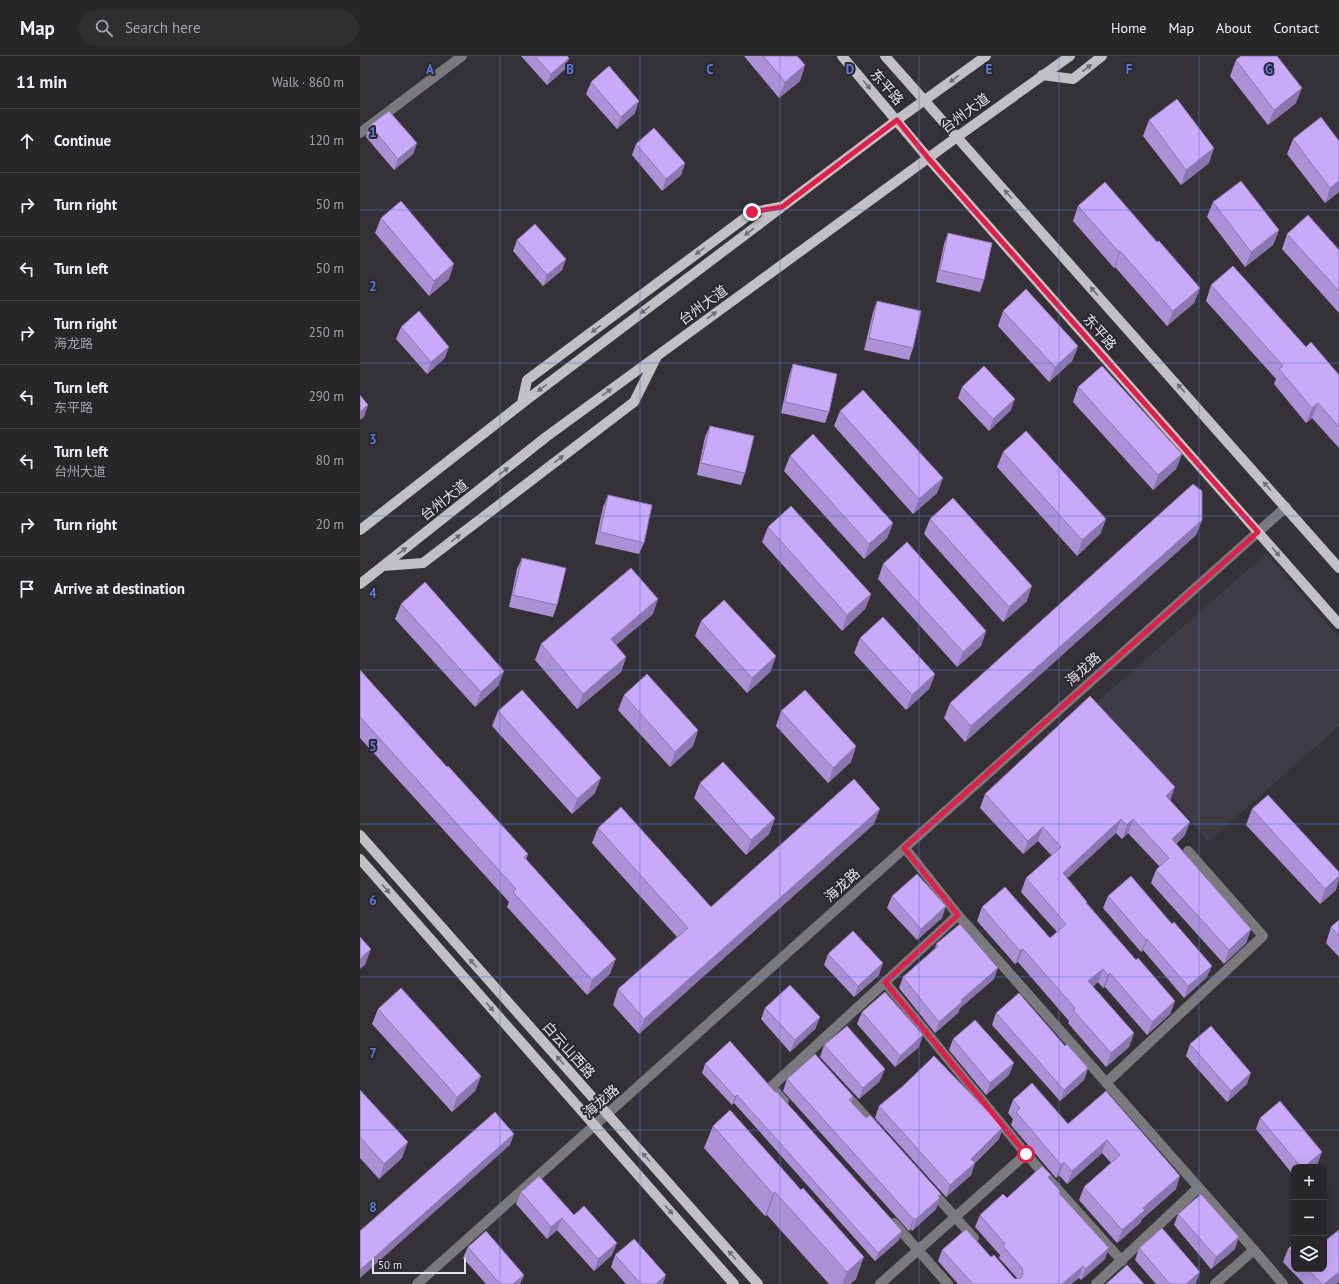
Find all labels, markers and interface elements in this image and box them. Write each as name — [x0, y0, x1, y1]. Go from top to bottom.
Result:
search box — [79, 10, 359, 46]
text: Map — [20, 16, 55, 40]
icon: search — [93, 17, 115, 39]
text: Search here — [125, 18, 201, 37]
text: Home — [1111, 19, 1146, 37]
text: Map — [1168, 19, 1194, 37]
text: About — [1216, 19, 1252, 37]
text: Contact — [1274, 19, 1319, 37]
text: A — [426, 61, 434, 78]
text: B — [566, 61, 574, 78]
text: C — [706, 61, 714, 78]
text: D — [846, 61, 854, 78]
text: E — [986, 61, 993, 78]
text: F — [1126, 61, 1133, 78]
text: G — [1265, 61, 1273, 78]
one-way arrow — [1081, 64, 1092, 73]
street label: 东平路 — [866, 65, 908, 109]
text: 11 min — [16, 71, 67, 93]
text: Walk · 860 m — [272, 74, 344, 91]
one-way arrow — [949, 75, 960, 83]
one-way arrow — [863, 80, 872, 91]
street label: 台州大道 — [937, 89, 993, 137]
text: 1 — [369, 124, 377, 141]
icon: ahead — [16, 130, 38, 152]
text: Continue — [54, 131, 111, 150]
text: 120 m — [309, 132, 344, 149]
one-way arrow — [1003, 189, 1013, 199]
icon: right — [16, 194, 38, 216]
text: Turn right — [54, 195, 117, 214]
text: 50 m — [316, 196, 344, 213]
route end — [743, 203, 761, 221]
one-way arrow — [744, 228, 754, 236]
one-way arrow — [695, 247, 706, 255]
icon: left — [16, 258, 38, 280]
text: Turn left — [54, 259, 108, 278]
text: 50 m — [316, 260, 344, 277]
text: 2 — [369, 278, 377, 295]
street label: 台州大道 — [675, 281, 731, 329]
one-way arrow — [1090, 286, 1099, 296]
one-way arrow — [640, 306, 651, 314]
street label: 东平路 — [1079, 310, 1121, 354]
one-way arrow — [707, 311, 718, 320]
text: Turn right — [54, 314, 117, 333]
icon: right — [16, 322, 38, 344]
text: 250 m — [309, 324, 344, 341]
one-way arrow — [591, 324, 602, 333]
text: 海龙路 — [54, 335, 93, 352]
text: Turn left — [54, 378, 108, 397]
one-way arrow — [1176, 383, 1185, 394]
one-way arrow — [536, 384, 547, 393]
icon: left — [16, 386, 38, 408]
text: 290 m — [309, 388, 344, 405]
one-way arrow — [602, 388, 613, 396]
text: 东平路 — [54, 399, 93, 416]
text: 3 — [369, 431, 377, 448]
text: Turn left — [54, 442, 108, 461]
icon: left — [16, 450, 38, 472]
text: 80 m — [316, 452, 344, 469]
one-way arrow — [553, 455, 564, 464]
text: 台州大道 — [54, 463, 106, 480]
one-way arrow — [498, 466, 509, 475]
street label: 台州大道 — [416, 476, 472, 524]
one-way arrow — [1263, 480, 1272, 491]
icon: right — [16, 514, 38, 536]
text: Turn right — [54, 515, 117, 534]
text: 20 m — [316, 516, 344, 533]
one-way arrow — [450, 534, 461, 542]
one-way arrow — [396, 547, 407, 556]
one-way arrow — [1271, 547, 1280, 557]
icon: arrive — [16, 578, 38, 600]
text: Arrive at destination — [54, 579, 185, 598]
text: 4 — [369, 585, 377, 602]
street label: 海龙路 — [1061, 648, 1105, 690]
text: 5 — [369, 738, 377, 755]
street label: 海龙路 — [820, 864, 864, 906]
one-way arrow — [381, 883, 390, 894]
text: 6 — [369, 892, 377, 909]
one-way arrow — [469, 958, 478, 968]
one-way arrow — [486, 1002, 495, 1012]
street label: 白云山西路 — [539, 1018, 599, 1082]
text: 7 — [369, 1045, 377, 1062]
one-way arrow — [555, 1055, 564, 1065]
street label: 海龙路 — [579, 1080, 623, 1122]
route start — [1017, 1145, 1035, 1163]
one-way arrow — [642, 1153, 651, 1162]
map controls — [1291, 1164, 1327, 1272]
button: + — [1291, 1164, 1327, 1200]
text: 8 — [369, 1199, 377, 1216]
button: − — [1291, 1200, 1327, 1236]
one-way arrow — [664, 1204, 673, 1215]
button: layers — [1291, 1236, 1327, 1272]
one-way arrow — [727, 1250, 737, 1260]
scale bar — [372, 1256, 466, 1275]
text: 50 m — [378, 1258, 402, 1272]

